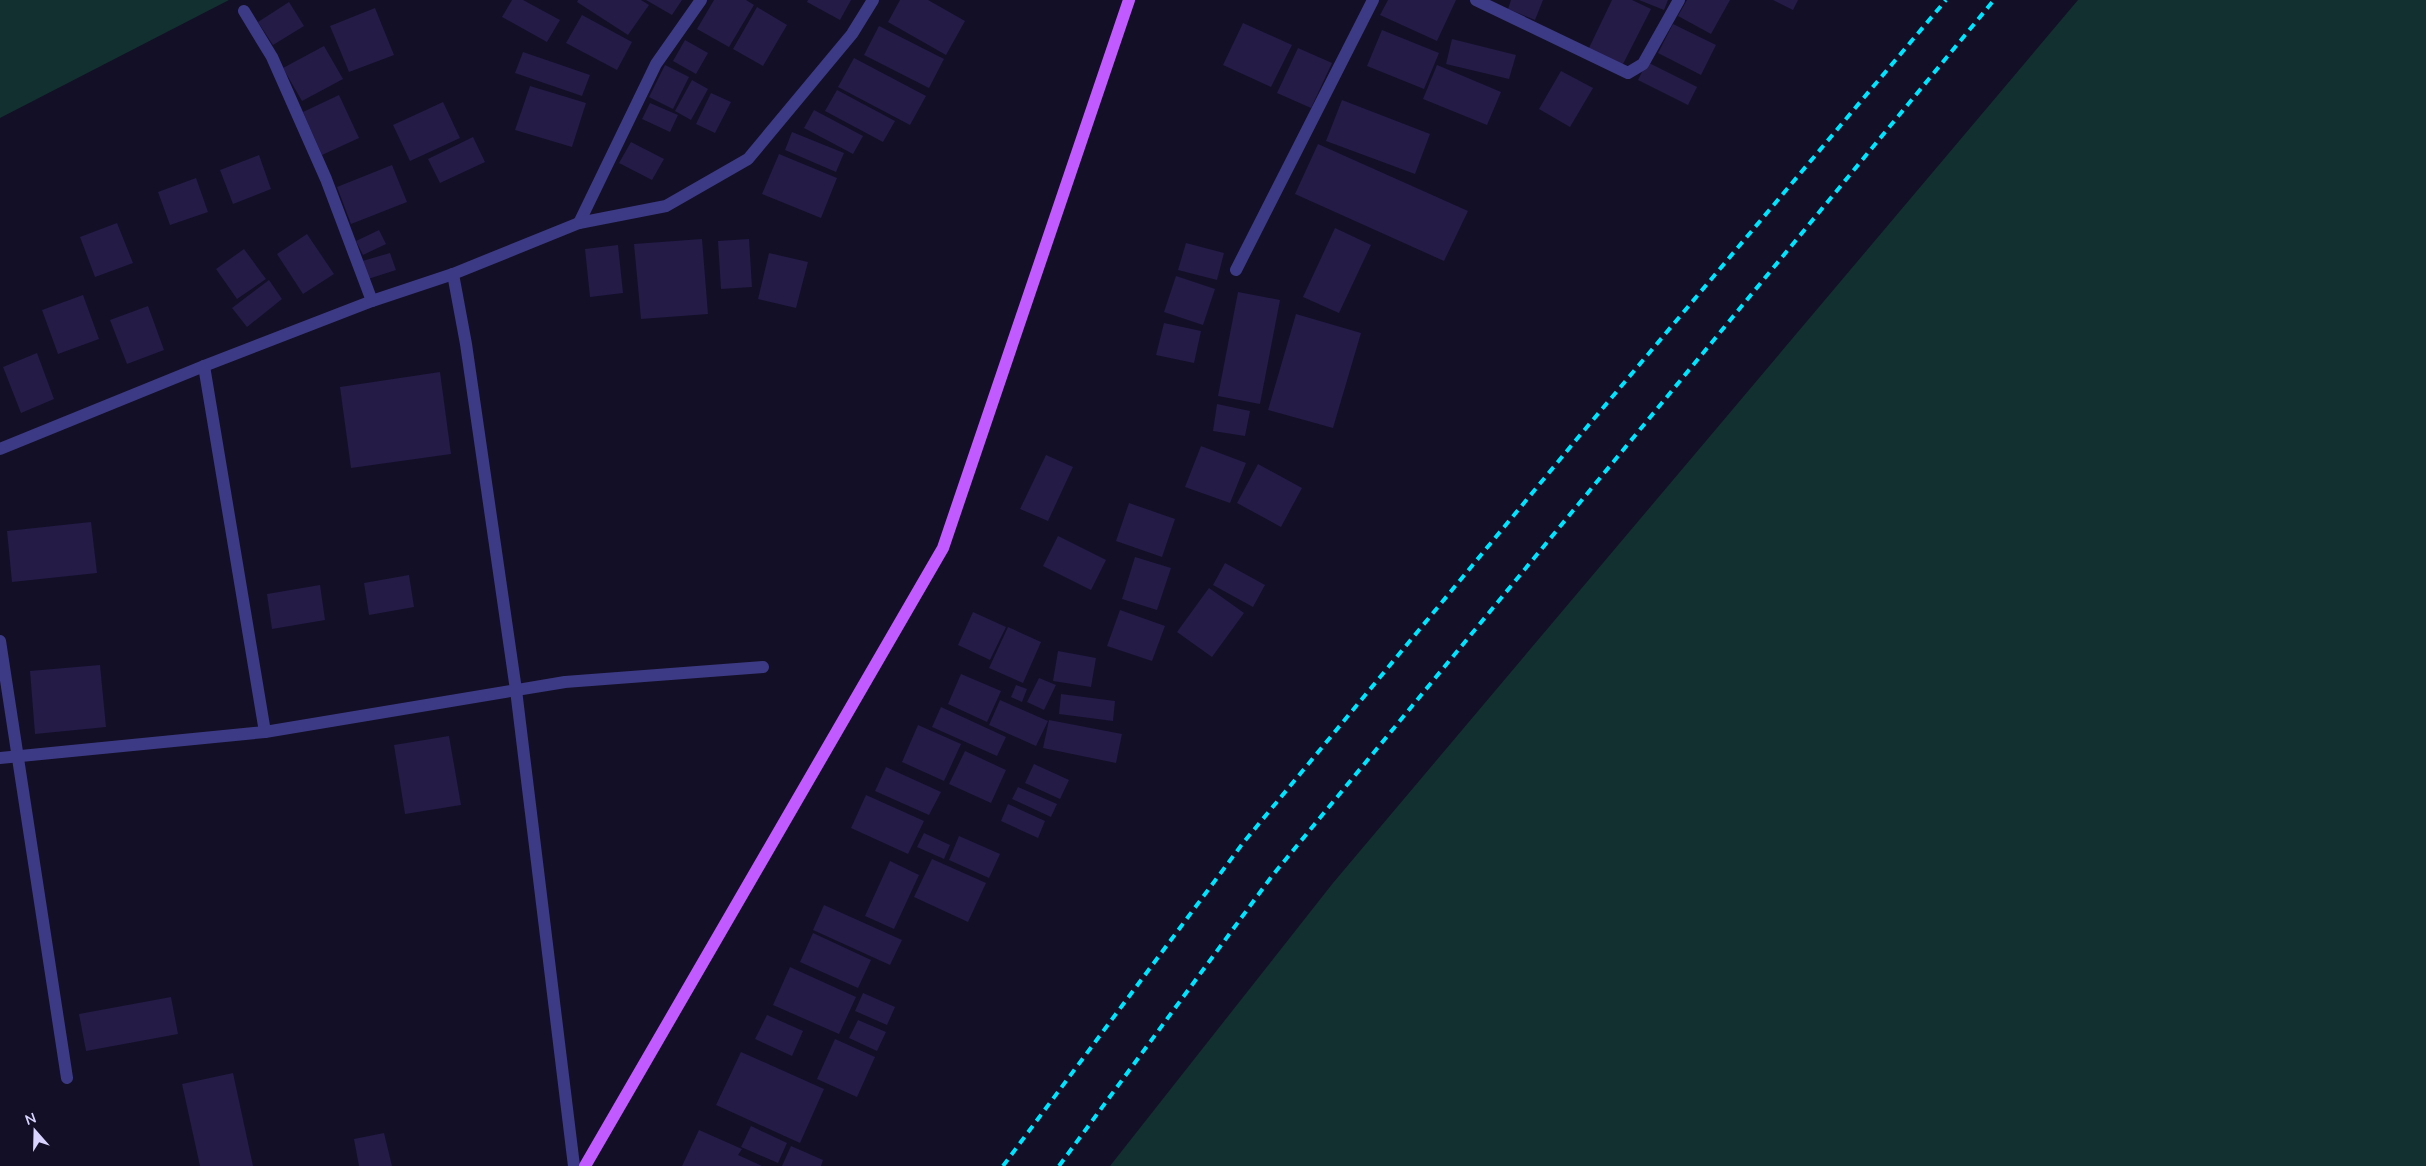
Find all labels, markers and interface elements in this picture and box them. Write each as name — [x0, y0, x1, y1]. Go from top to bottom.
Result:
north arrow — [10, 1106, 60, 1156]
text: N — [23, 1109, 39, 1129]

